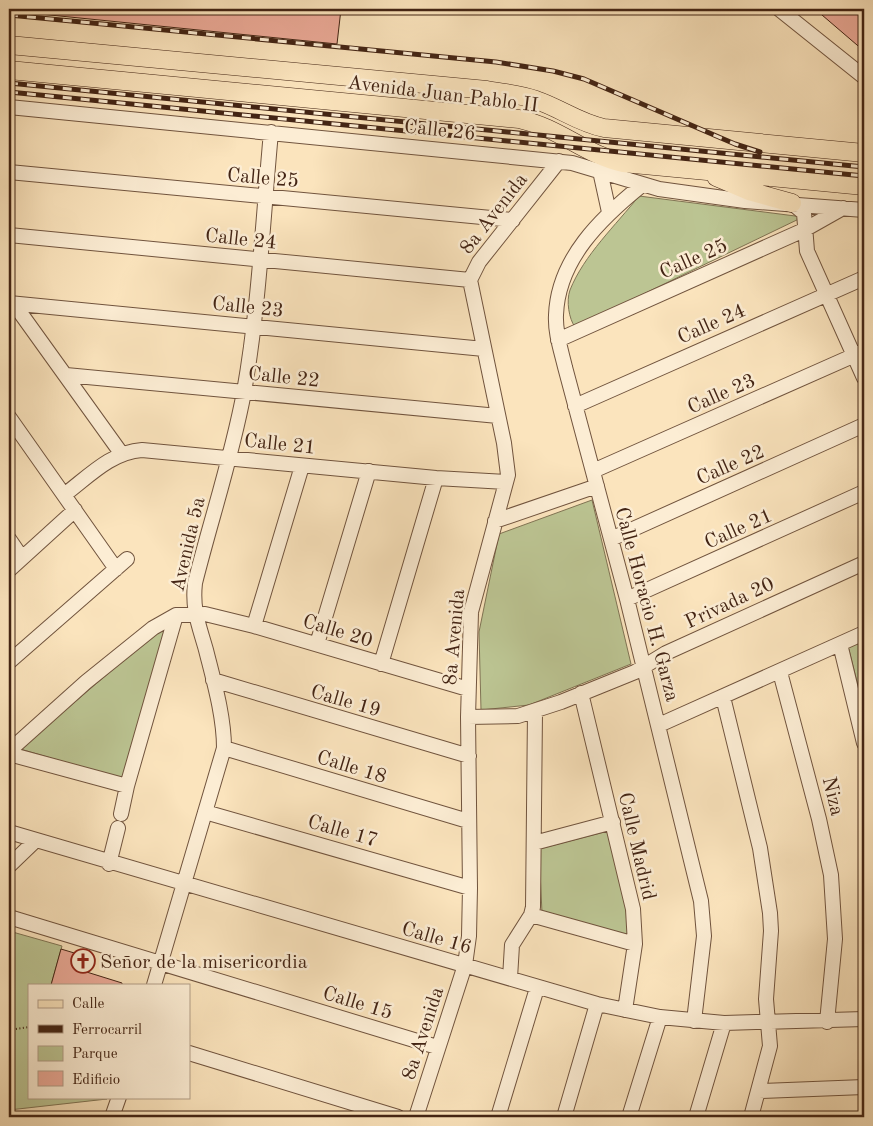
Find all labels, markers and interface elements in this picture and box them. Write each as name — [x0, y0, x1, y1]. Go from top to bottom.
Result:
street label: Avenida Juan Pablo II — [346, 73, 539, 117]
street label: Calle 26 — [403, 117, 477, 145]
street label: Calle 25 — [226, 166, 300, 192]
street label: 8a Avenida — [457, 170, 532, 258]
street label: Calle 24 — [204, 226, 278, 254]
street label: Calle 25 — [657, 236, 731, 284]
street label: Calle 23 — [211, 294, 285, 322]
street label: Calle 24 — [675, 301, 749, 349]
street label: Calle 22 — [247, 364, 321, 392]
street label: Calle 23 — [685, 371, 759, 419]
street label: Calle 21 — [243, 431, 317, 459]
street label: Calle 22 — [694, 442, 768, 490]
street label: Avenida 5a — [168, 495, 210, 594]
street label: Calle Horacio H. Garza — [610, 505, 682, 704]
street label: Calle 21 — [702, 506, 776, 554]
street label: Privada 20 — [682, 574, 778, 633]
street label: 8a Avenida — [441, 588, 469, 686]
street label: Calle 20 — [300, 612, 375, 652]
street label: Calle 19 — [308, 682, 383, 721]
street label: Calle 18 — [314, 748, 389, 788]
street label: Niza — [818, 775, 847, 818]
street label: Calle Madrid — [614, 791, 658, 902]
street label: Calle 17 — [305, 812, 380, 851]
street label: Calle 16 — [399, 919, 474, 958]
church icon: Señor de la misericordia — [70, 948, 96, 974]
place label: Señor de la misericordia — [100, 953, 308, 973]
legend — [28, 984, 190, 1098]
street label: Calle 15 — [320, 984, 395, 1024]
street label: 8a Avenida — [399, 985, 448, 1083]
text: Calle — [72, 997, 105, 1012]
text: Ferrocarril — [72, 1023, 142, 1038]
text: Parque — [72, 1047, 118, 1062]
text: Edificio — [72, 1073, 120, 1088]

